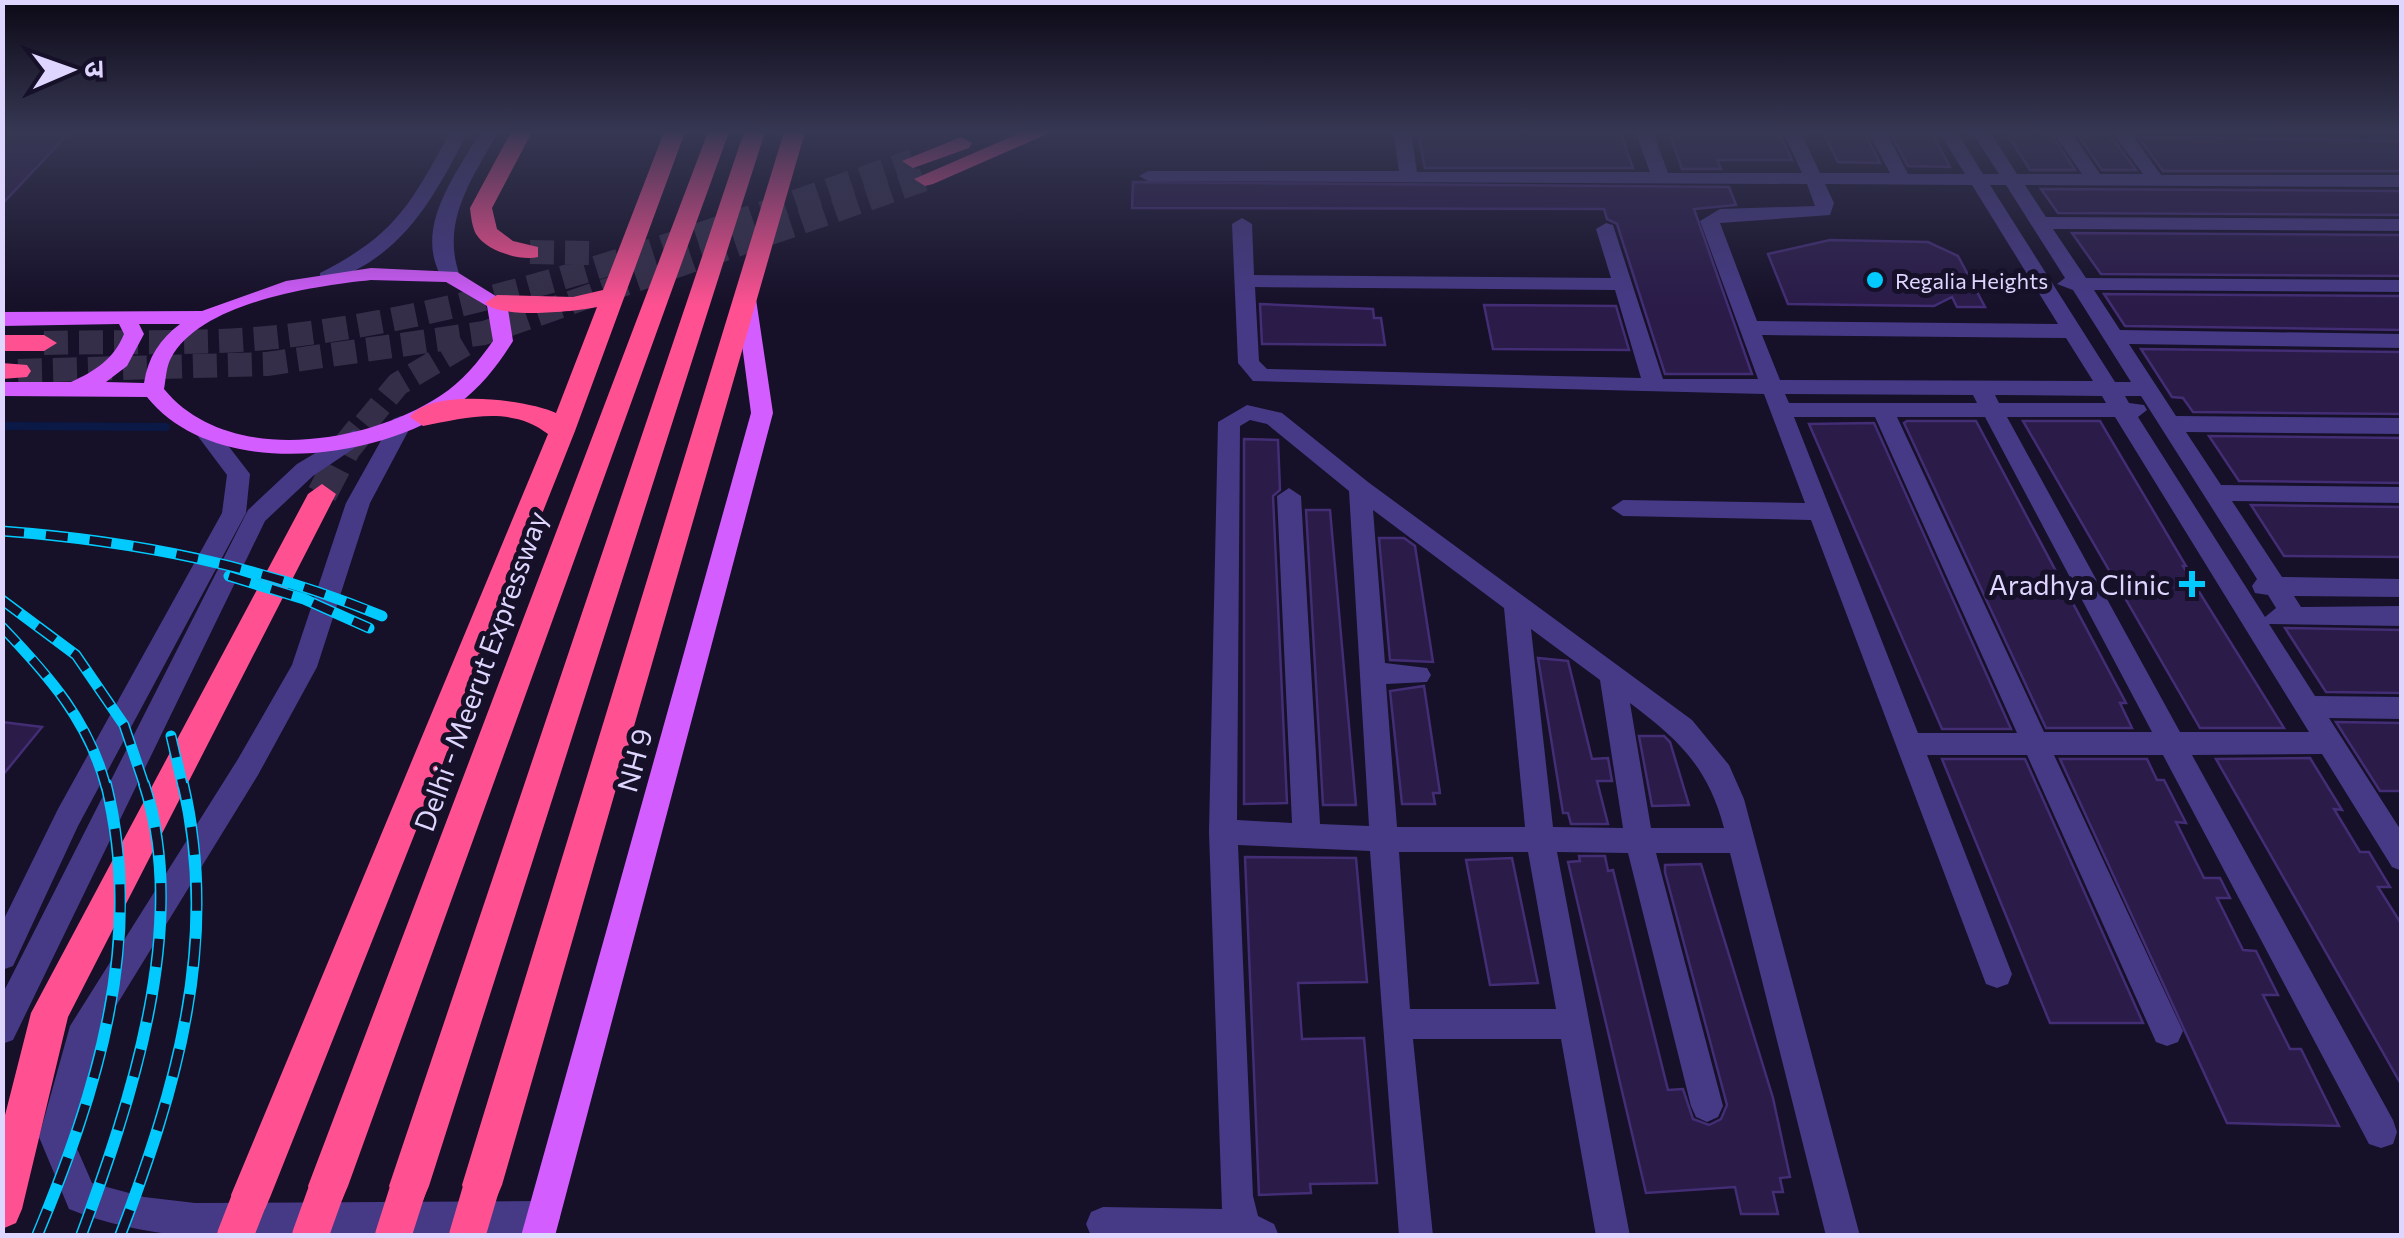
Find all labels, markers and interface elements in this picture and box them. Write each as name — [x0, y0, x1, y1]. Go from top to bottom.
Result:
north arrow — [20, 20, 120, 120]
text: उ — [79, 60, 113, 78]
place label: Regalia Heights — [1895, 267, 2048, 294]
marker: Regalia Heights — [1864, 269, 1886, 291]
street label: Delhi - Meerut Expressway — [406, 506, 554, 836]
place label: Aradhya Clinic — [1988, 567, 2170, 601]
marker: Aradhya Clinic — [2179, 571, 2205, 597]
street label: NH 9 — [609, 724, 659, 796]

